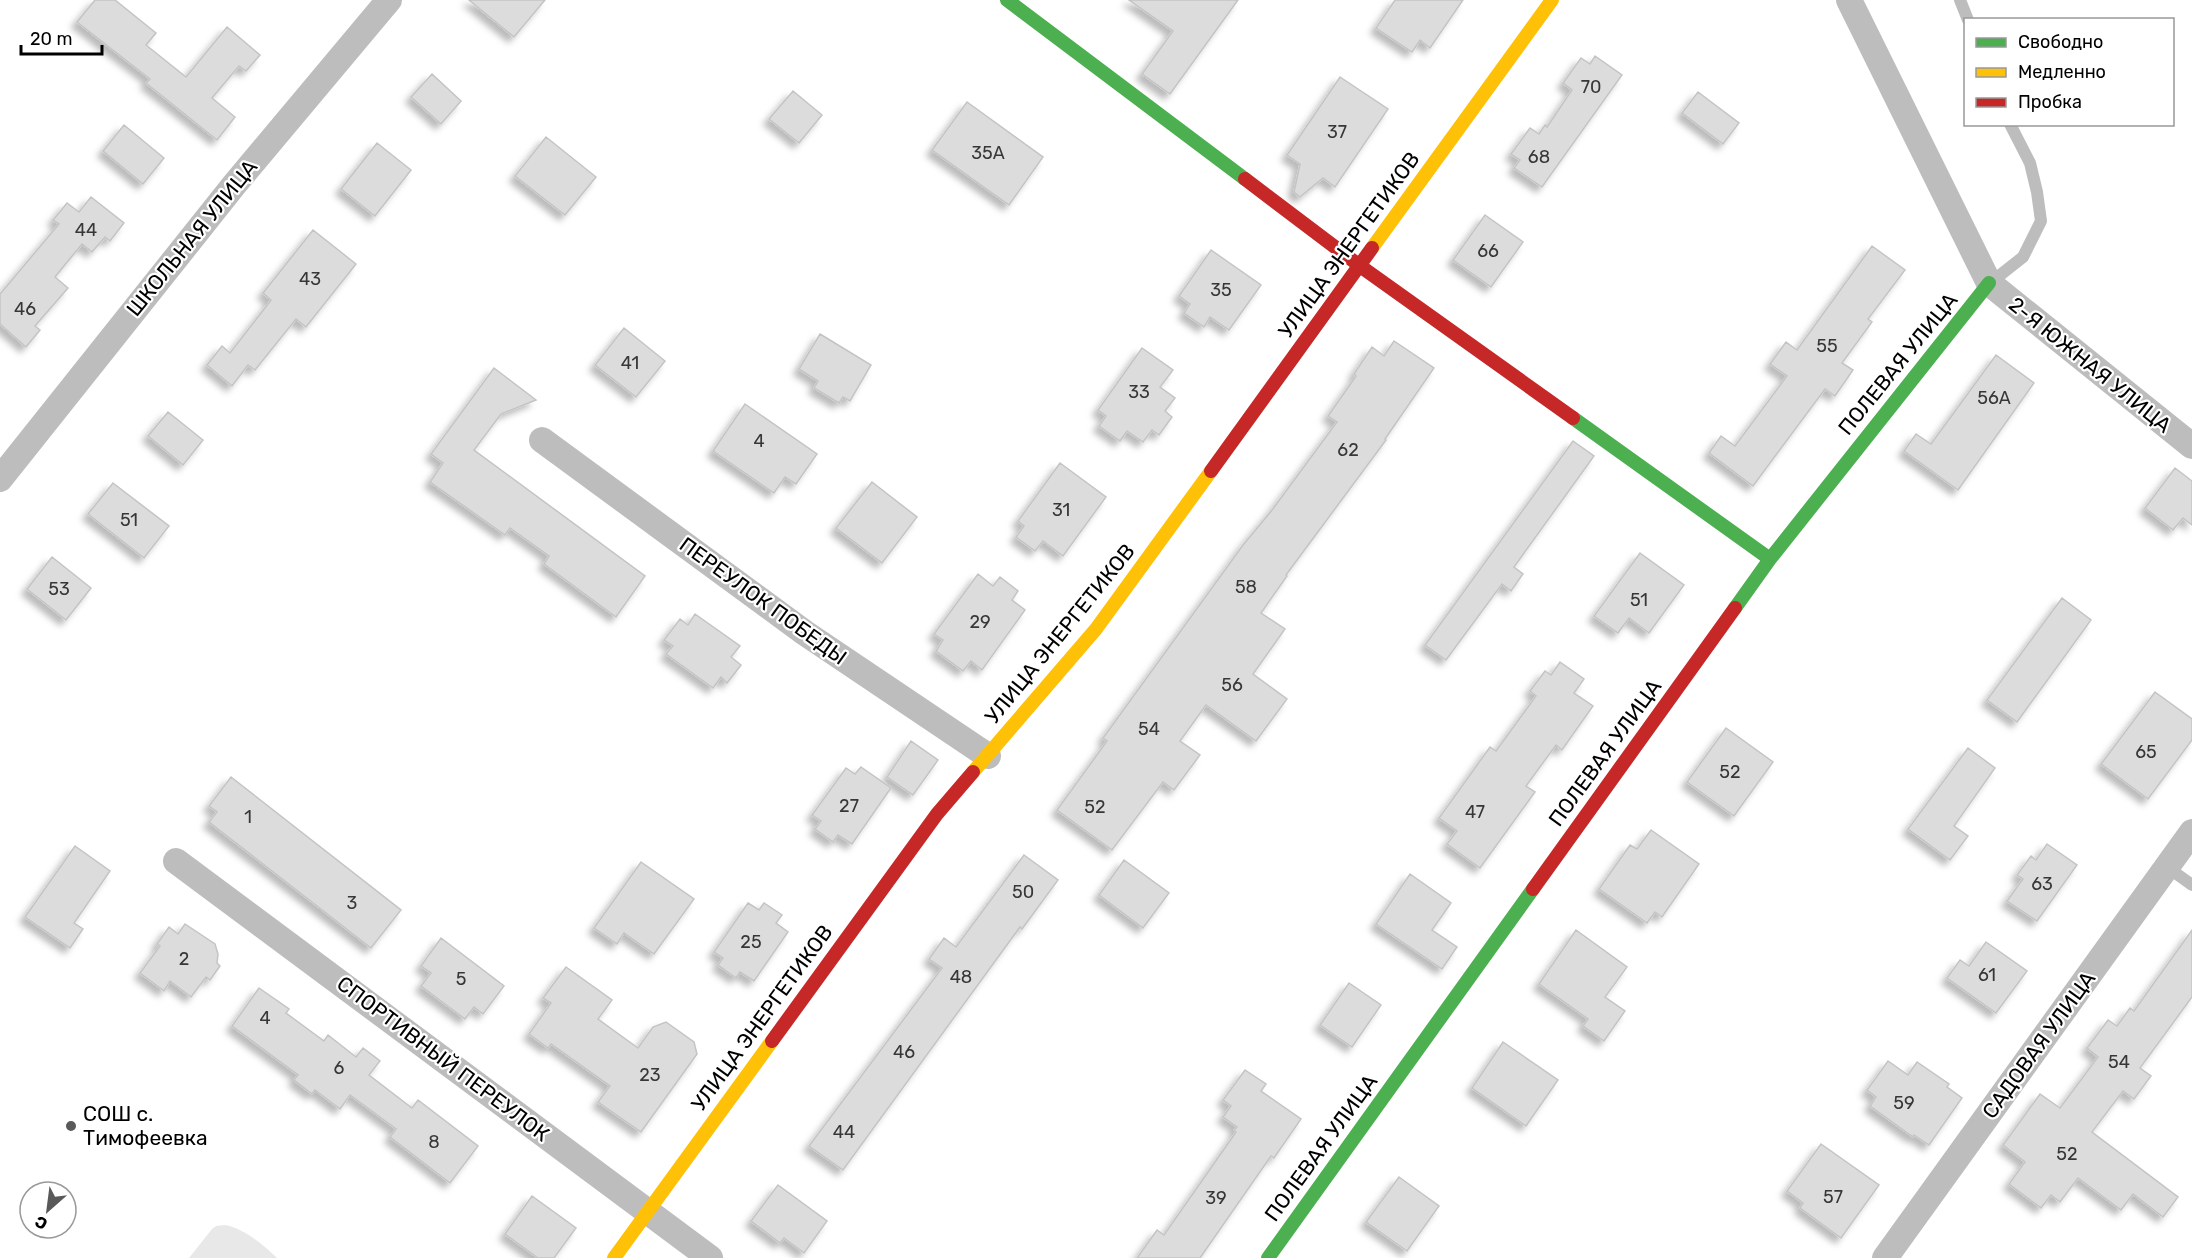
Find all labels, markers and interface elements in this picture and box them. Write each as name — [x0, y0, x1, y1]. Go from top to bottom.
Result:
scale bar — [21, 18, 102, 56]
legend — [1964, 18, 2174, 126]
text: 20 m — [30, 28, 72, 50]
text: Свободно — [2018, 31, 2103, 53]
text: Медленно — [2018, 61, 2106, 83]
house number: 70 — [1581, 76, 1601, 98]
text: Пробка — [2018, 91, 2082, 113]
house number: 37 — [1327, 121, 1347, 143]
house number: 35А — [971, 142, 1005, 164]
house number: 68 — [1528, 146, 1550, 168]
street label: УЛИЦА ЭНЕРГЕТИКОВ — [1273, 147, 1424, 343]
street label: ШКОЛЬНАЯ УЛИЦА — [121, 154, 262, 321]
house number: 44 — [75, 219, 97, 241]
house number: 66 — [1477, 240, 1499, 262]
house number: 43 — [299, 268, 321, 290]
house number: 35 — [1210, 279, 1232, 301]
street label: ПОЛЕВАЯ УЛИЦА — [1833, 288, 1962, 440]
street label: 2-Я ЮЖНАЯ УЛИЦА — [2004, 292, 2176, 438]
house number: 46 — [14, 298, 36, 320]
house number: 55 — [1816, 335, 1838, 357]
house number: 41 — [621, 352, 639, 374]
house number: 33 — [1128, 381, 1150, 403]
house number: 56А — [1977, 387, 2011, 409]
house number: 4 — [753, 430, 765, 452]
house number: 62 — [1337, 439, 1359, 461]
house number: 31 — [1052, 499, 1070, 521]
house number: 51 — [120, 509, 138, 531]
street label: ПЕРЕУЛОК ПОБЕДЫ — [675, 531, 852, 670]
street label: УЛИЦА ЭНЕРГЕТИКОВ — [979, 539, 1140, 729]
house number: 58 — [1235, 576, 1257, 598]
house number: 53 — [48, 578, 70, 600]
house number: 51 — [1630, 589, 1648, 611]
house number: 29 — [969, 611, 991, 633]
house number: 56 — [1221, 674, 1243, 696]
street label: ПОЛЕВАЯ УЛИЦА — [1543, 674, 1666, 831]
house number: 54 — [1138, 718, 1160, 740]
house number: 65 — [2135, 741, 2157, 763]
house number: 52 — [1719, 761, 1741, 783]
house number: 27 — [839, 795, 859, 817]
house number: 52 — [1084, 796, 1106, 818]
house number: 47 — [1465, 801, 1485, 823]
house number: 1 — [244, 806, 252, 828]
house number: 63 — [2031, 873, 2053, 895]
house number: 50 — [1012, 881, 1034, 903]
house number: 3 — [347, 892, 357, 914]
street label: УЛИЦА ЭНЕРГЕТИКОВ — [686, 920, 837, 1116]
house number: 25 — [740, 931, 762, 953]
house number: 2 — [179, 948, 189, 970]
house number: 61 — [1978, 964, 1996, 986]
house number: 48 — [950, 966, 972, 988]
street label: САДОВАЯ УЛИЦА — [1977, 966, 2100, 1123]
house number: 5 — [456, 968, 466, 990]
street label: СПОРТИВНЫЙ ПЕРЕУЛОК — [332, 971, 554, 1147]
house number: 4 — [259, 1007, 271, 1029]
house number: 46 — [893, 1041, 915, 1063]
house number: 54 — [2108, 1051, 2130, 1073]
house number: 6 — [334, 1057, 345, 1079]
house number: 23 — [639, 1064, 661, 1086]
street label: ПОЛЕВАЯ УЛИЦА — [1259, 1069, 1382, 1226]
house number: 59 — [1893, 1092, 1915, 1114]
place label: СОШ с. Тимофеевка — [83, 1101, 208, 1150]
marker: СОШ с. Тимофеевка — [64, 1119, 78, 1133]
house number: 44 — [833, 1121, 855, 1143]
house number: 8 — [428, 1131, 440, 1153]
house number: 52 — [2056, 1143, 2078, 1165]
north arrow — [18, 1180, 78, 1240]
house number: 57 — [1823, 1186, 1843, 1208]
house number: 39 — [1205, 1187, 1227, 1209]
text: С — [32, 1212, 51, 1234]

